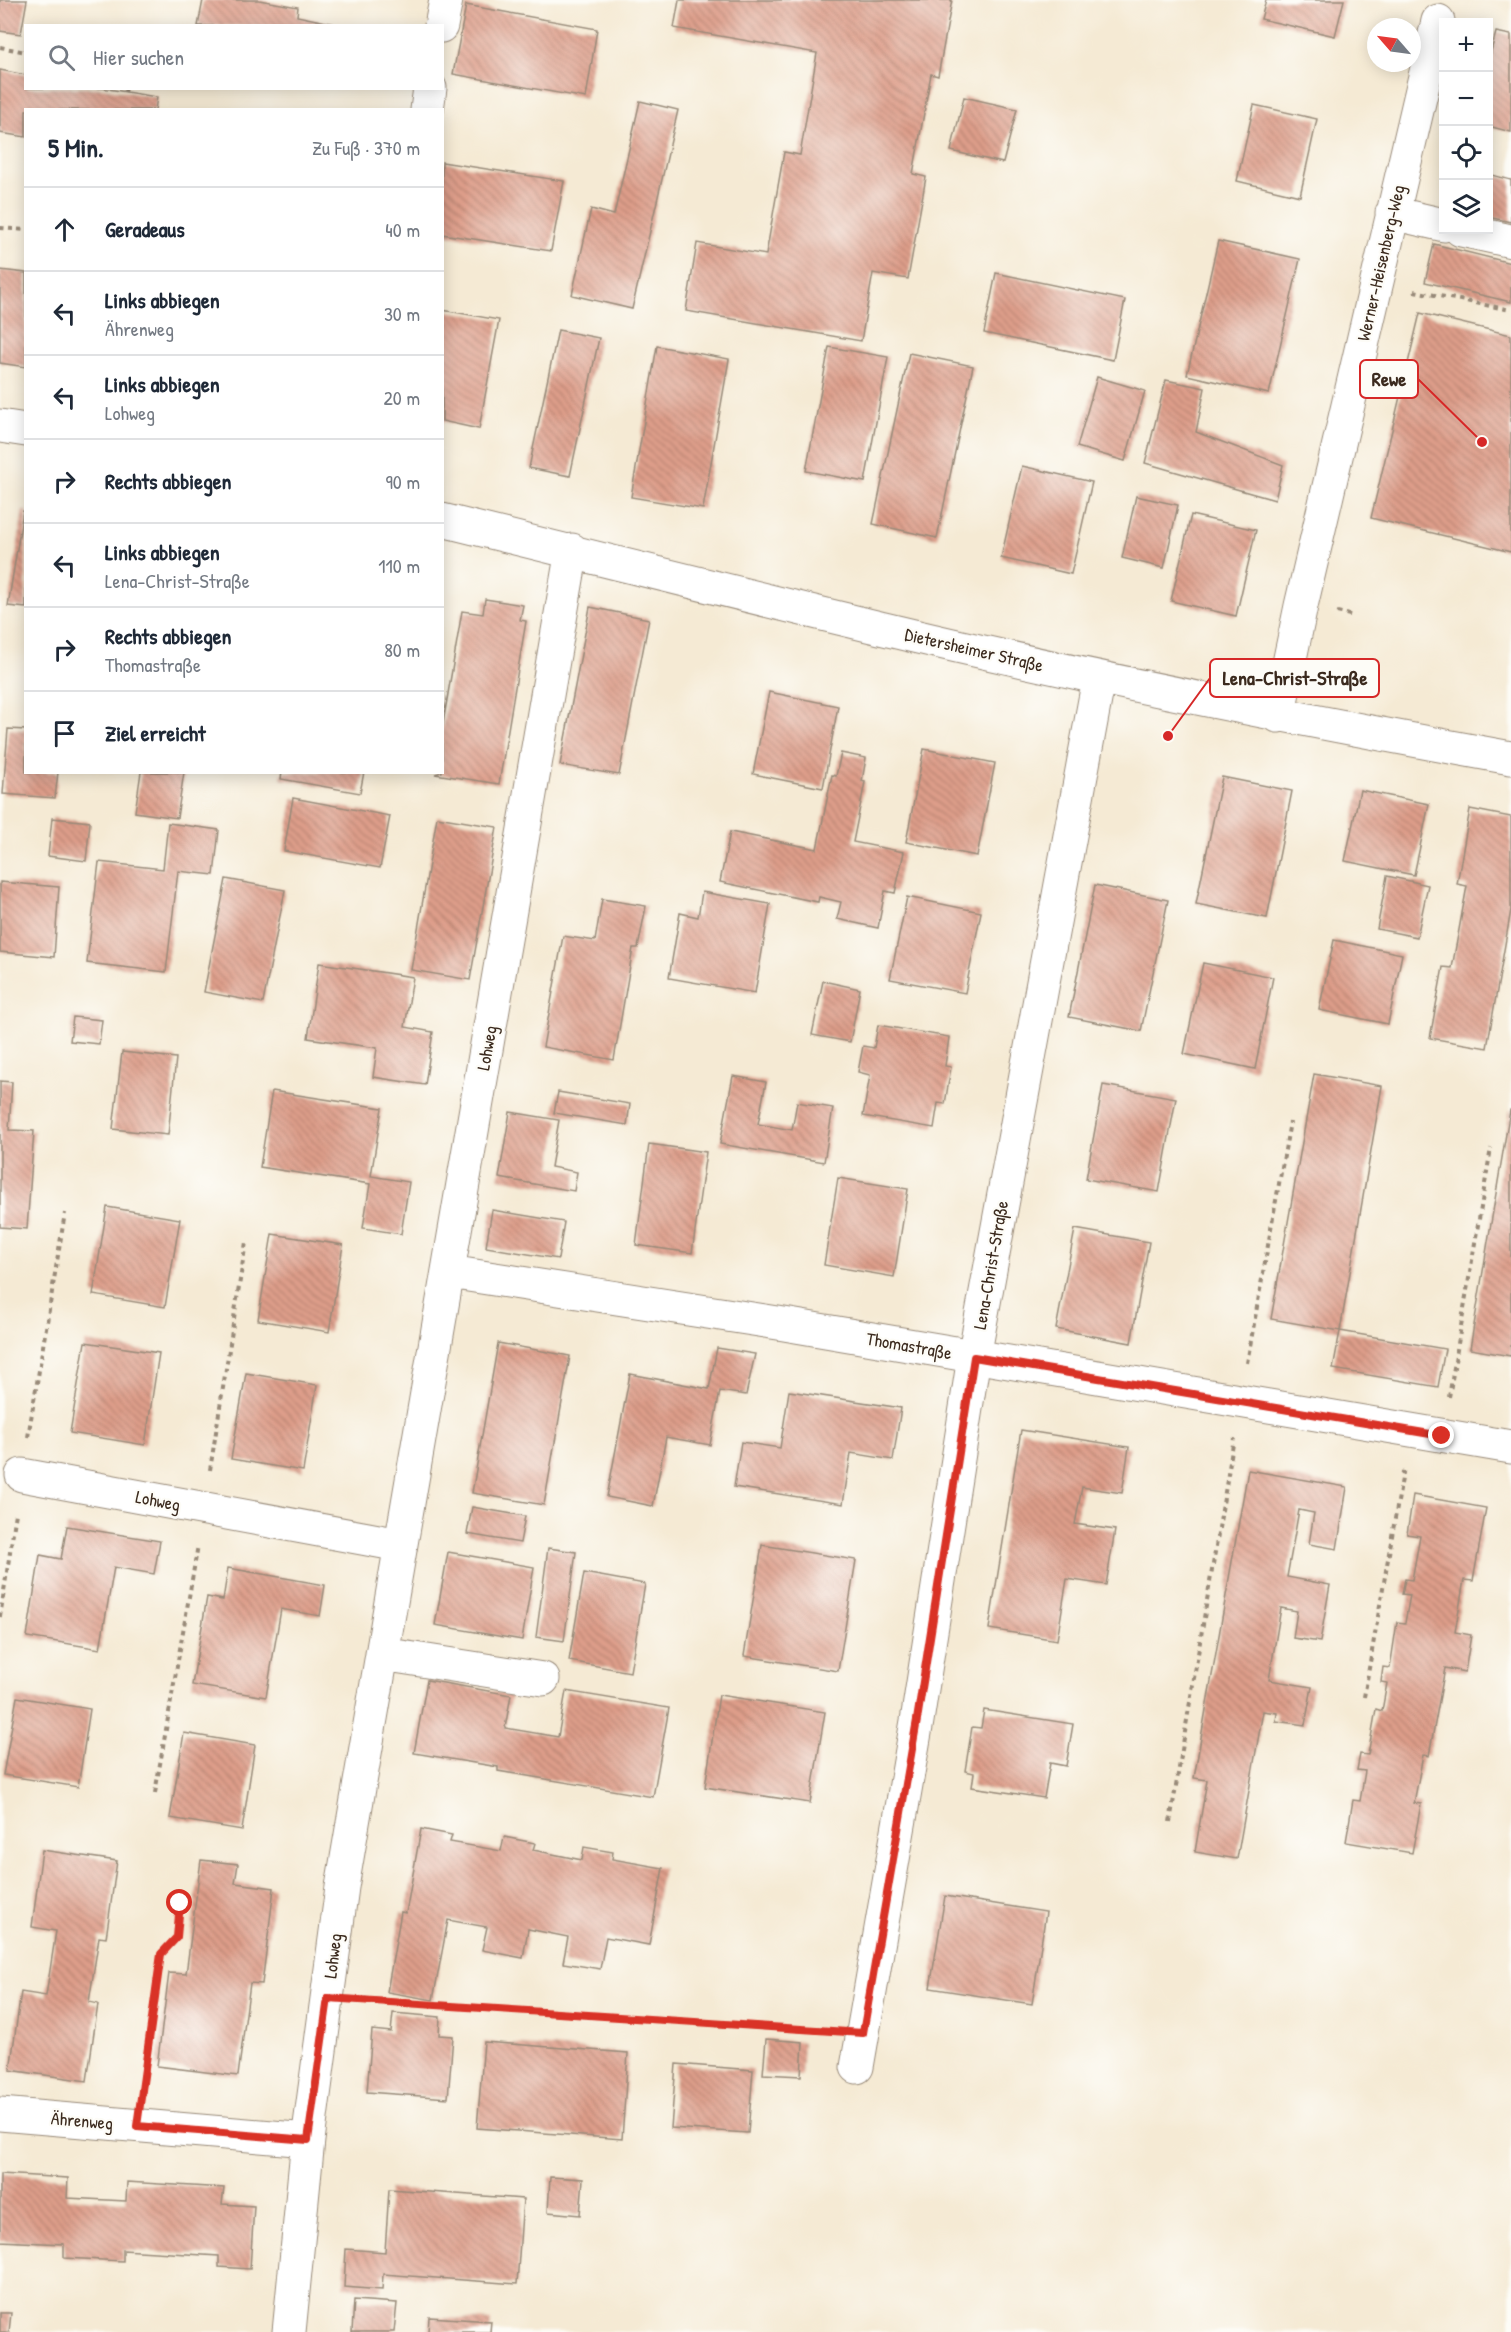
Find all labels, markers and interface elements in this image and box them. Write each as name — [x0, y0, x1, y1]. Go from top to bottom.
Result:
north arrow — [1367, 18, 1421, 72]
map controls — [1439, 18, 1493, 234]
button: + — [1439, 18, 1493, 72]
search box — [24, 24, 444, 90]
icon: search — [45, 41, 78, 74]
text: Hier suchen — [93, 42, 184, 72]
button: − — [1439, 72, 1493, 126]
button: locate — [1439, 126, 1493, 180]
text: 5 Min. — [48, 130, 104, 165]
text: Zu Fuß · 370 m — [312, 134, 420, 161]
button: layers — [1439, 180, 1493, 234]
street label: Werner-Heisenberg-Weg — [1350, 182, 1411, 343]
icon: ahead — [48, 213, 81, 246]
text: Geradeaus — [105, 214, 185, 244]
text: 40 m — [385, 216, 420, 243]
text: Links abbiegen — [105, 285, 220, 315]
icon: left — [48, 297, 81, 330]
text: 30 m — [384, 300, 420, 327]
text: Ährenweg — [105, 315, 174, 342]
callout: Rewe — [1360, 360, 1418, 398]
text: Rewe — [1372, 365, 1406, 392]
text: Links abbiegen — [105, 369, 220, 399]
icon: left — [48, 381, 81, 414]
text: 20 m — [383, 384, 420, 411]
text: Lohweg — [105, 399, 155, 426]
icon: right — [48, 465, 81, 498]
text: Rechts abbiegen — [105, 466, 232, 496]
text: 90 m — [386, 468, 420, 495]
text: Links abbiegen — [105, 537, 220, 567]
icon: left — [48, 549, 81, 582]
text: 110 m — [378, 552, 420, 579]
text: Lena-Christ-Straße — [105, 567, 250, 594]
text: Rechts abbiegen — [105, 621, 232, 651]
street label: Dietersheimer Straße — [902, 621, 1046, 678]
icon: right — [48, 633, 81, 666]
text: 80 m — [384, 636, 420, 663]
text: Thomastraße — [105, 651, 201, 678]
callout: Lena-Christ-Straße — [1210, 659, 1379, 697]
text: Lena-Christ-Straße — [1223, 664, 1367, 692]
icon: arrive — [48, 717, 81, 750]
text: Ziel erreicht — [105, 718, 205, 748]
street label: Lohweg — [470, 1024, 503, 1072]
street label: Lena-Christ-Straße — [967, 1199, 1014, 1331]
street label: Thomastraße — [864, 1326, 954, 1365]
route end — [1428, 1422, 1454, 1448]
street label: Lohweg — [134, 1484, 183, 1517]
route start — [166, 1889, 192, 1915]
street label: Lohweg — [317, 1932, 348, 1980]
street label: Ährenweg — [50, 2105, 114, 2136]

